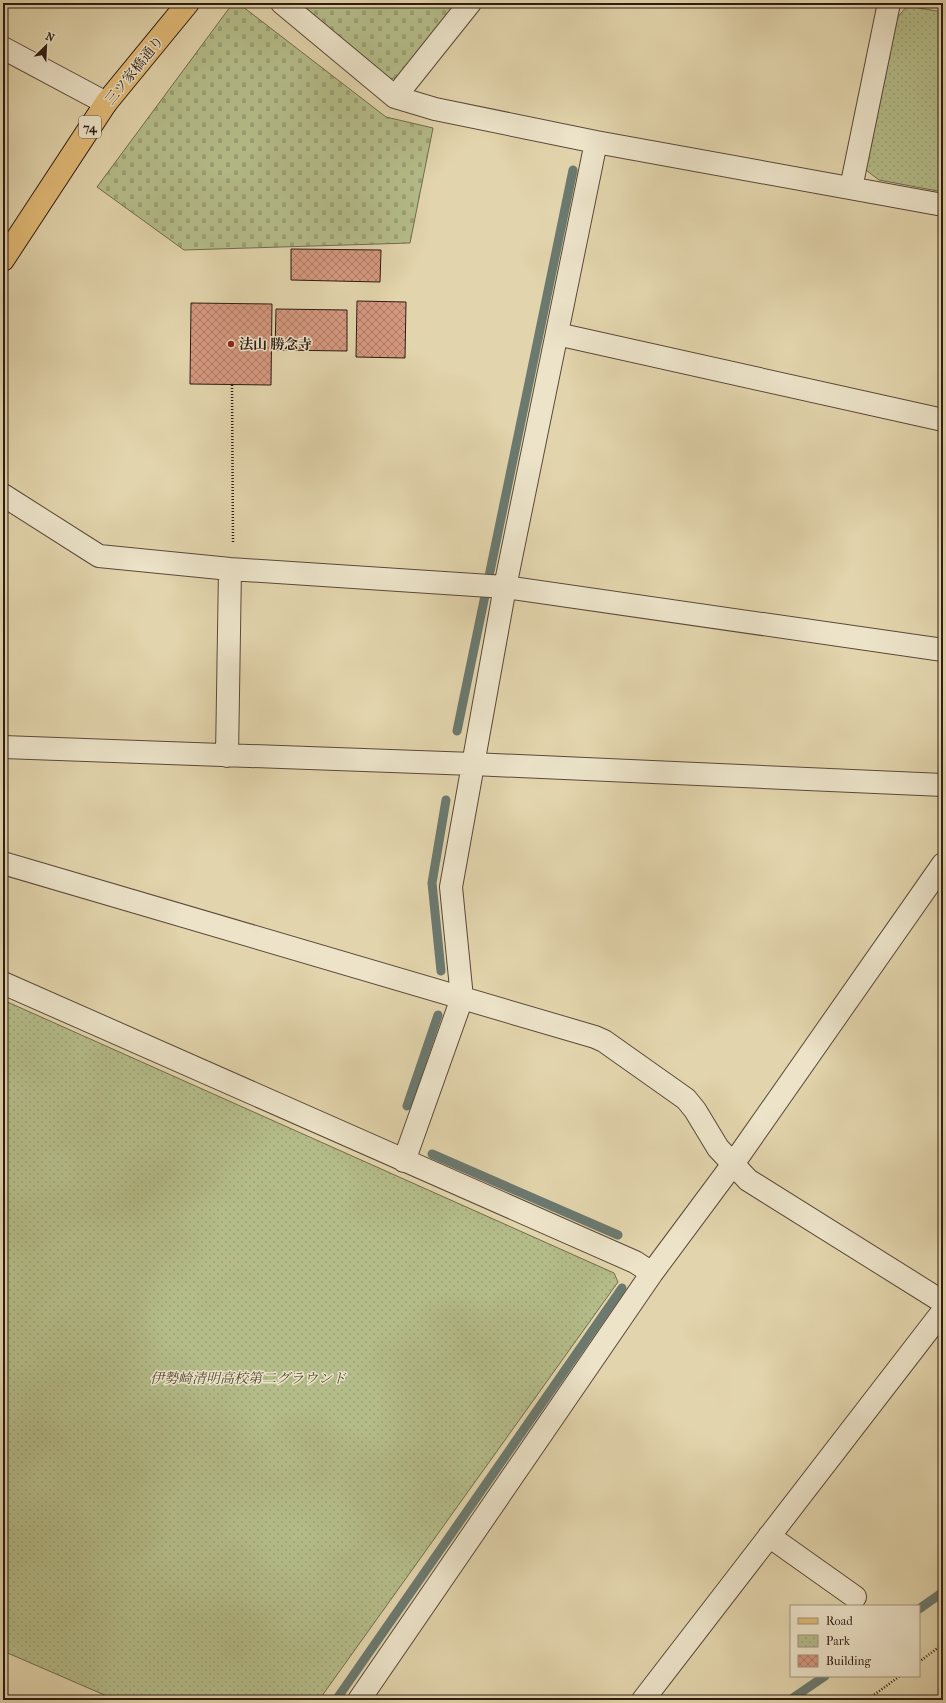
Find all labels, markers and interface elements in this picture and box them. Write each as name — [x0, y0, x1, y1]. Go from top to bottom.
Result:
north arrow — [26, 26, 66, 66]
text: N — [43, 30, 57, 45]
street label: 三ツ家橋通り — [101, 32, 167, 108]
road number: 74 — [79, 116, 101, 138]
place label: 法山 勝念寺 — [239, 336, 312, 353]
marker: 法山 勝念寺 — [226, 339, 236, 349]
park label: 伊勢崎清明高校第二グラウンド — [150, 1370, 347, 1387]
legend — [790, 1605, 920, 1677]
text: Road — [826, 1614, 853, 1628]
text: Park — [826, 1634, 851, 1648]
text: Building — [826, 1654, 871, 1668]

